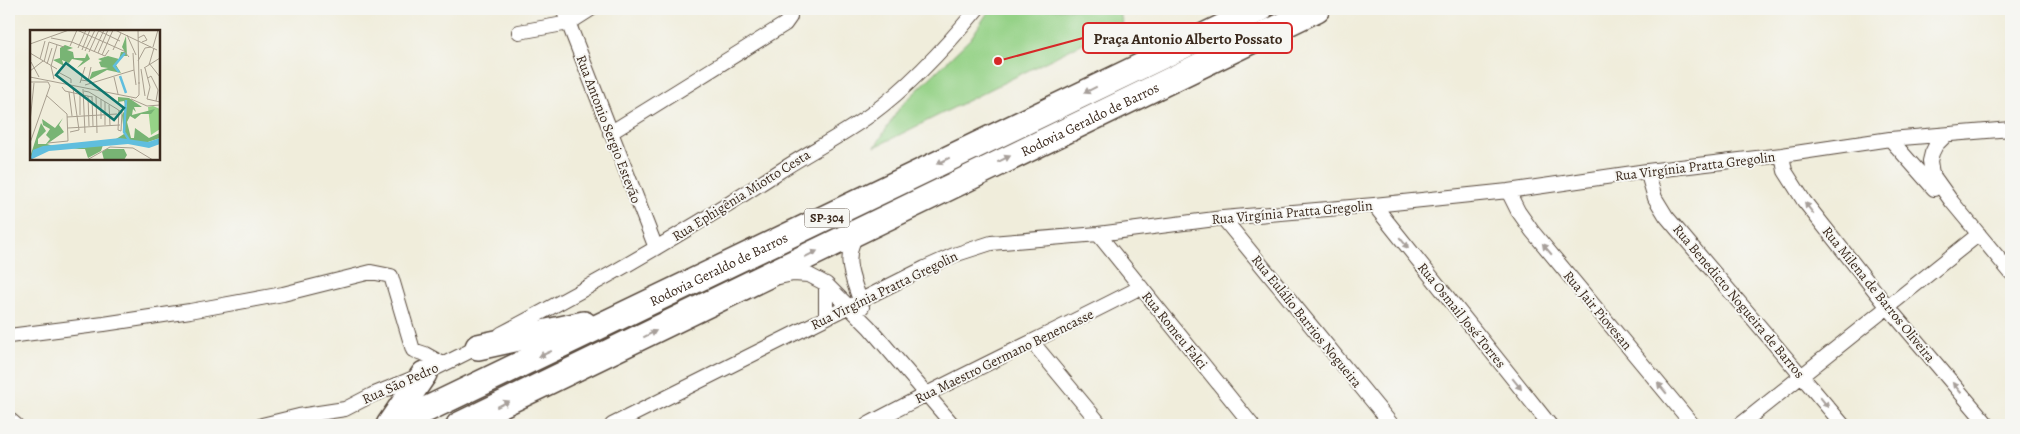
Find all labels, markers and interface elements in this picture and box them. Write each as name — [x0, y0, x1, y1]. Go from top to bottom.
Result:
callout: Praça Antonio Alberto Possato — [1083, 23, 1292, 53]
text: Praça Antonio Alberto Possato — [1094, 29, 1283, 49]
inset map — [30, 30, 160, 160]
street label: Rua Antonio Sergio Estevão — [571, 52, 646, 206]
street label: Rodovia Geraldo de Barros — [1018, 78, 1162, 161]
one-way arrow — [1083, 87, 1097, 95]
street label: Rua Ephigênia Miotto Cesta — [669, 145, 814, 246]
street label: Rua Virgínia Pratta Gregolin — [1614, 147, 1777, 186]
one-way arrow — [997, 155, 1011, 163]
one-way arrow — [936, 157, 950, 165]
street label: Rua Virgínia Pratta Gregolin — [1211, 196, 1374, 229]
one-way arrow — [1804, 202, 1815, 215]
road number: SP-304 — [804, 208, 850, 228]
street label: Rua Benedicto Nogueira de Barros — [1668, 220, 1809, 382]
street label: Rua Milena de Barros Oliveira — [1818, 222, 1940, 367]
street label: Rodovia Geraldo de Barros — [646, 228, 791, 311]
one-way arrow — [1399, 237, 1410, 250]
one-way arrow — [1542, 243, 1553, 256]
street label: Rua Virgínia Pratta Gregolin — [807, 246, 961, 334]
one-way arrow — [804, 249, 818, 257]
street label: Rua Eulálio Barrios Nogueira — [1247, 251, 1366, 392]
street label: Rua Osmail José Torres — [1413, 259, 1510, 372]
street label: Rua Jair Piovesan — [1559, 267, 1637, 354]
street label: Rua Romeu Falci — [1137, 288, 1212, 373]
street label: Rua Maestro Germano Benencasse — [912, 305, 1097, 408]
one-way arrow — [642, 330, 657, 338]
one-way arrow — [538, 350, 552, 358]
street label: Rua São Pedro — [359, 358, 441, 409]
one-way arrow — [1512, 377, 1523, 390]
one-way arrow — [1656, 381, 1667, 394]
one-way arrow — [1951, 382, 1962, 395]
one-way arrow — [1818, 395, 1829, 408]
one-way arrow — [496, 400, 510, 408]

